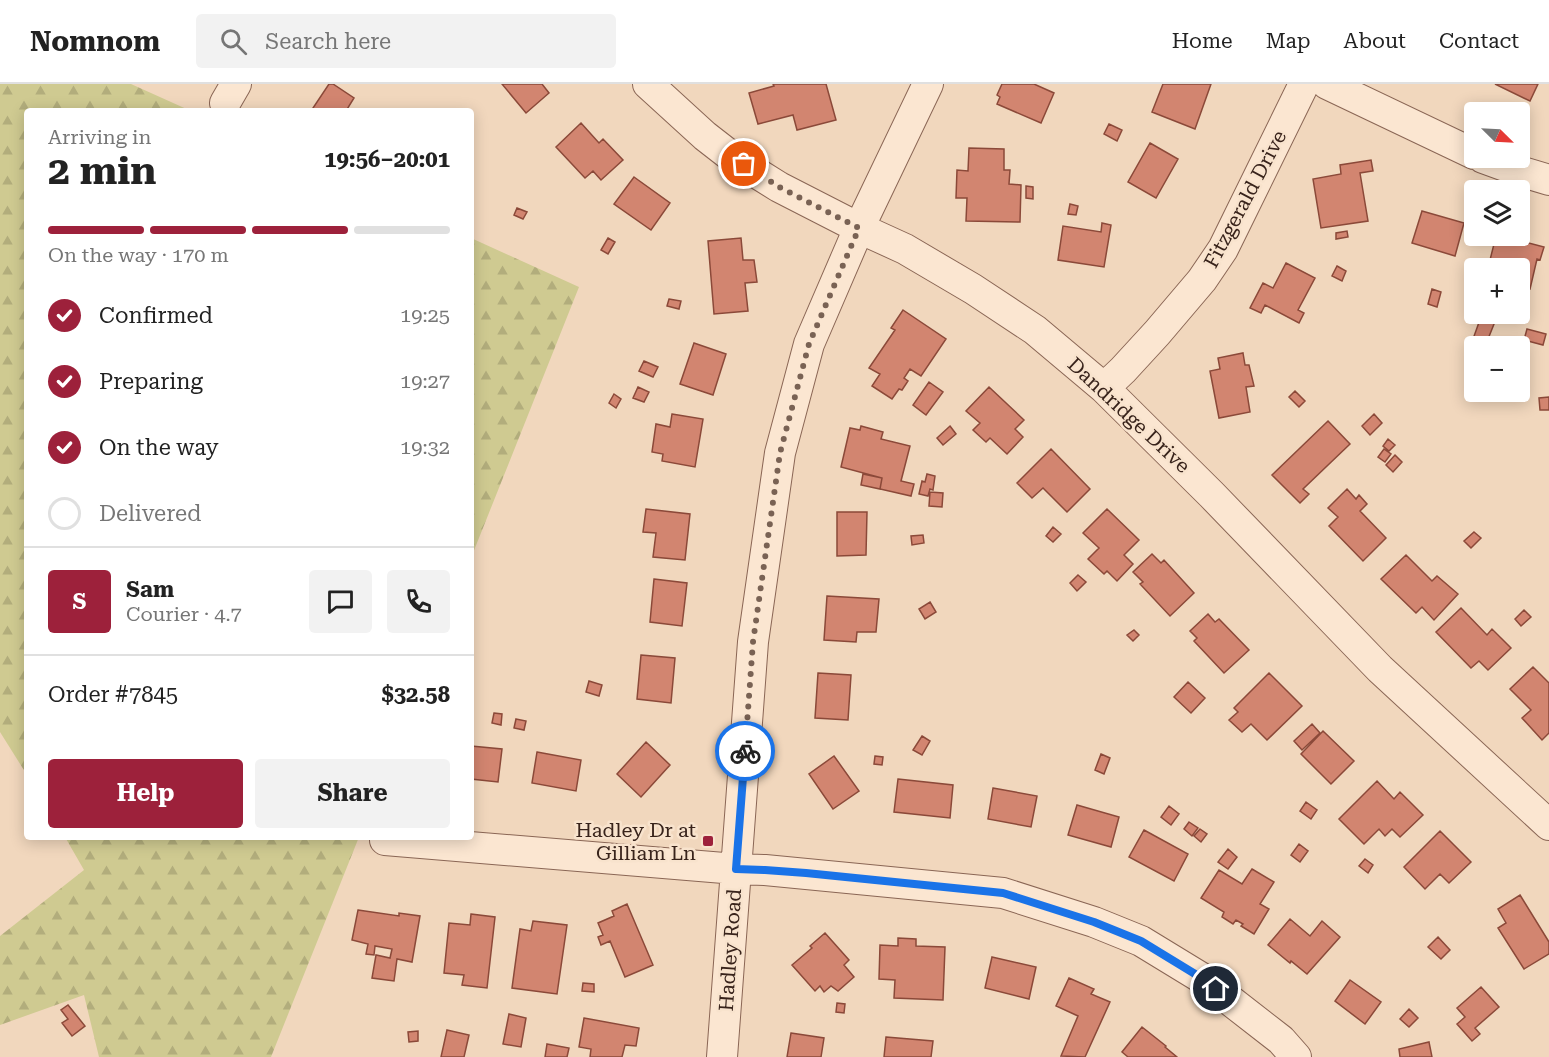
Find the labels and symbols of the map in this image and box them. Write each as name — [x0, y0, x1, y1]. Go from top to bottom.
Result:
north arrow — [1464, 102, 1530, 168]
street label: Fitzgerald Drive — [1199, 126, 1291, 272]
pin — [718, 138, 769, 189]
street label: Dandridge Drive — [1063, 352, 1195, 478]
courier — [715, 721, 775, 781]
place label: Hadley Dr at Gilliam Ln — [575, 818, 697, 865]
marker: Hadley Dr at Gilliam Ln — [701, 834, 715, 848]
street label: Hadley Road — [714, 888, 746, 1012]
pin — [1190, 963, 1241, 1014]

